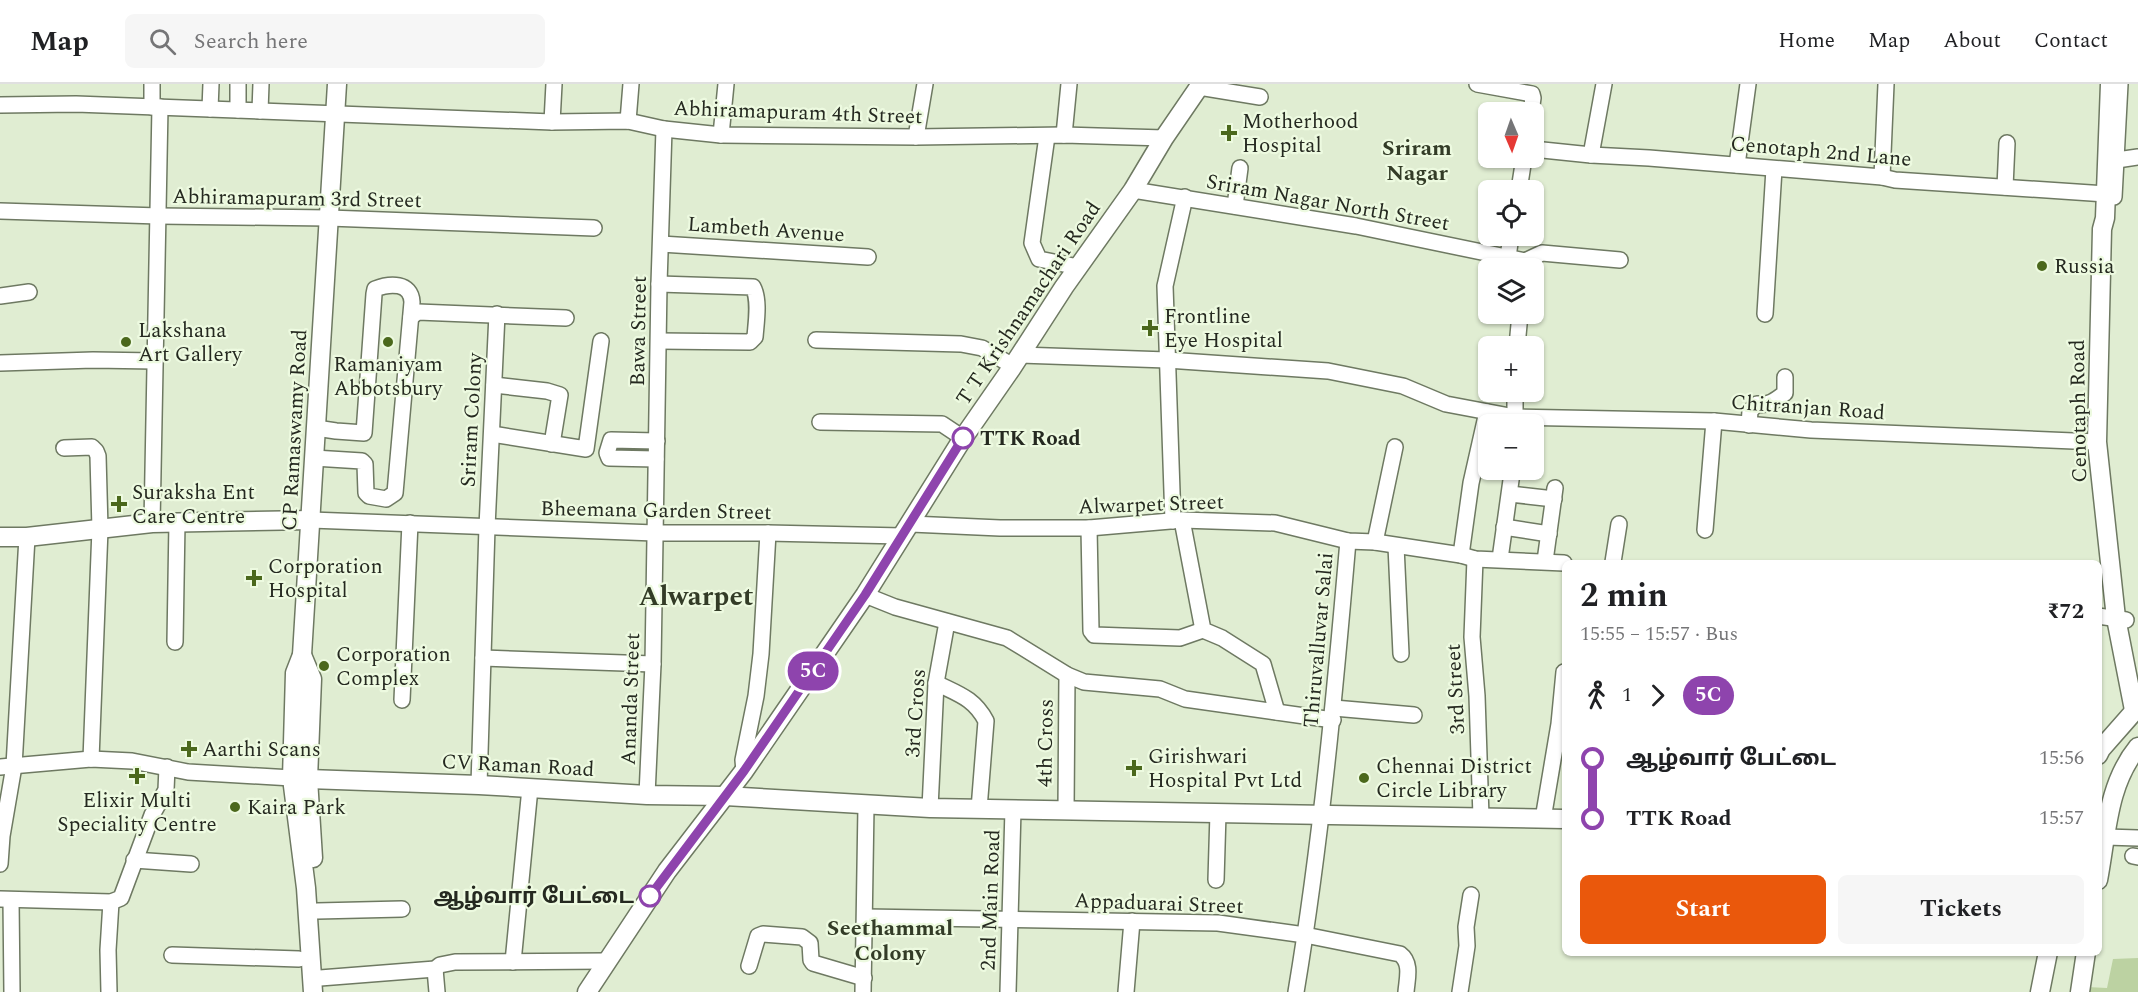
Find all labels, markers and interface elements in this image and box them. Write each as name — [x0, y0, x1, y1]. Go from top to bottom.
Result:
search box — [125, 14, 545, 68]
text: Map — [30, 20, 89, 63]
icon: search — [146, 25, 179, 58]
text: Search here — [194, 25, 308, 58]
text: Home — [1778, 25, 1835, 57]
text: Map — [1868, 25, 1910, 57]
text: About — [1943, 25, 2001, 57]
text: Contact — [2034, 25, 2108, 57]
street label: Abhiramapuram 4th Street — [673, 93, 923, 133]
north arrow — [1478, 102, 1544, 168]
map controls — [1478, 102, 1544, 480]
place label: Motherhood Hospital — [1242, 106, 1359, 162]
marker: Motherhood Hospital — [1220, 124, 1238, 142]
street label: Cenotaph 2nd Lane — [1729, 128, 1913, 176]
district label: Sriram Nagar — [1382, 132, 1452, 190]
street label: Sriram Nagar North Street — [1204, 166, 1452, 240]
button: locate — [1478, 180, 1544, 246]
street label: Abhiramapuram 3rd Street — [172, 181, 422, 217]
street label: T T Krishnamachari Road — [948, 195, 1109, 412]
street label: Lambeth Avenue — [686, 209, 846, 251]
place label: Russia — [2054, 251, 2115, 283]
button: layers — [1478, 258, 1544, 324]
marker: Russia — [2035, 259, 2049, 273]
street label: Bawa Street — [622, 275, 656, 387]
place label: Frontline Eye Hospital — [1164, 301, 1283, 357]
place label: Lakshana Art Gallery — [138, 315, 243, 371]
marker: Frontline Eye Hospital — [1141, 319, 1159, 337]
street label: CP Ramaswamy Road — [274, 328, 316, 532]
marker: Lakshana Art Gallery — [119, 335, 133, 349]
marker: Ramaniyam Abbotsbury — [381, 335, 395, 349]
button: + — [1478, 336, 1544, 402]
street label: Cenotaph Road — [2062, 339, 2096, 483]
place label: Ramaniyam Abbotsbury — [333, 349, 443, 405]
street label: Sriram Colony — [453, 351, 492, 488]
street label: Chitranjan Road — [1730, 387, 1886, 429]
button: − — [1478, 414, 1544, 480]
place label: TTK Road — [980, 423, 1081, 455]
marker: TTK Road — [952, 427, 974, 449]
place label: Suraksha Ent Care Centre — [132, 477, 255, 533]
street label: Alwarpet Street — [1077, 486, 1225, 524]
street label: Bheemana Garden Street — [540, 493, 772, 529]
marker: Suraksha Ent Care Centre — [110, 495, 128, 513]
place label: Corporation Hospital — [268, 551, 383, 607]
street label: Thiruvalluvar Salai — [1295, 551, 1343, 729]
marker: Corporation Hospital — [245, 569, 263, 587]
text: 2 min — [1580, 571, 1668, 621]
district label: Alwarpet — [639, 576, 753, 618]
text: ₹72 — [2047, 595, 2084, 628]
text: 15:55 – 15:57 · Bus — [1580, 619, 1738, 649]
street label: Ananda Street — [613, 632, 649, 766]
place label: Corporation Complex — [336, 639, 451, 695]
street label: 3rd Street — [1438, 643, 1474, 735]
line badge: 5C — [786, 652, 840, 690]
text: 5C — [800, 655, 826, 687]
marker: Corporation Complex — [317, 659, 331, 673]
street label: 3rd Cross — [897, 668, 935, 758]
icon: walk — [1580, 679, 1613, 712]
icon: forward — [1641, 679, 1674, 712]
text: 5C — [1695, 679, 1722, 711]
text: 1 — [1622, 680, 1632, 710]
street label: 4th Cross — [1029, 699, 1063, 787]
place label: Aarthi Scans — [202, 734, 321, 766]
marker: Aarthi Scans — [180, 740, 198, 758]
place label: Girishwari Hospital Pvt Ltd — [1148, 741, 1302, 797]
text: ஆழ்வார் பேட்டை — [1626, 742, 1836, 775]
text: 15:56 — [2039, 743, 2084, 773]
street label: CV Raman Road — [441, 746, 595, 786]
place label: Chennai District Circle Library — [1376, 751, 1532, 807]
marker: Girishwari Hospital Pvt Ltd — [1125, 759, 1143, 777]
marker: Elixir Multi Speciality Centre — [128, 767, 146, 785]
marker: Chennai District Circle Library — [1357, 771, 1371, 785]
place label: Elixir Multi Speciality Centre — [57, 785, 217, 841]
place label: Kaira Park — [247, 792, 346, 824]
marker: Kaira Park — [228, 800, 242, 814]
text: TTK Road — [1626, 802, 1732, 835]
text: 15:57 — [2039, 803, 2084, 833]
street label: 2nd Main Road — [973, 829, 1009, 971]
button: Start — [1580, 875, 1826, 944]
button: Tickets — [1838, 875, 2084, 944]
place label: ஆழ்வார் பேட்டை — [433, 881, 634, 913]
marker: ஆழ்வார் பேட்டை — [639, 885, 661, 907]
street label: Appaduarai Street — [1074, 885, 1244, 923]
district label: Seethammal Colony — [827, 912, 953, 970]

